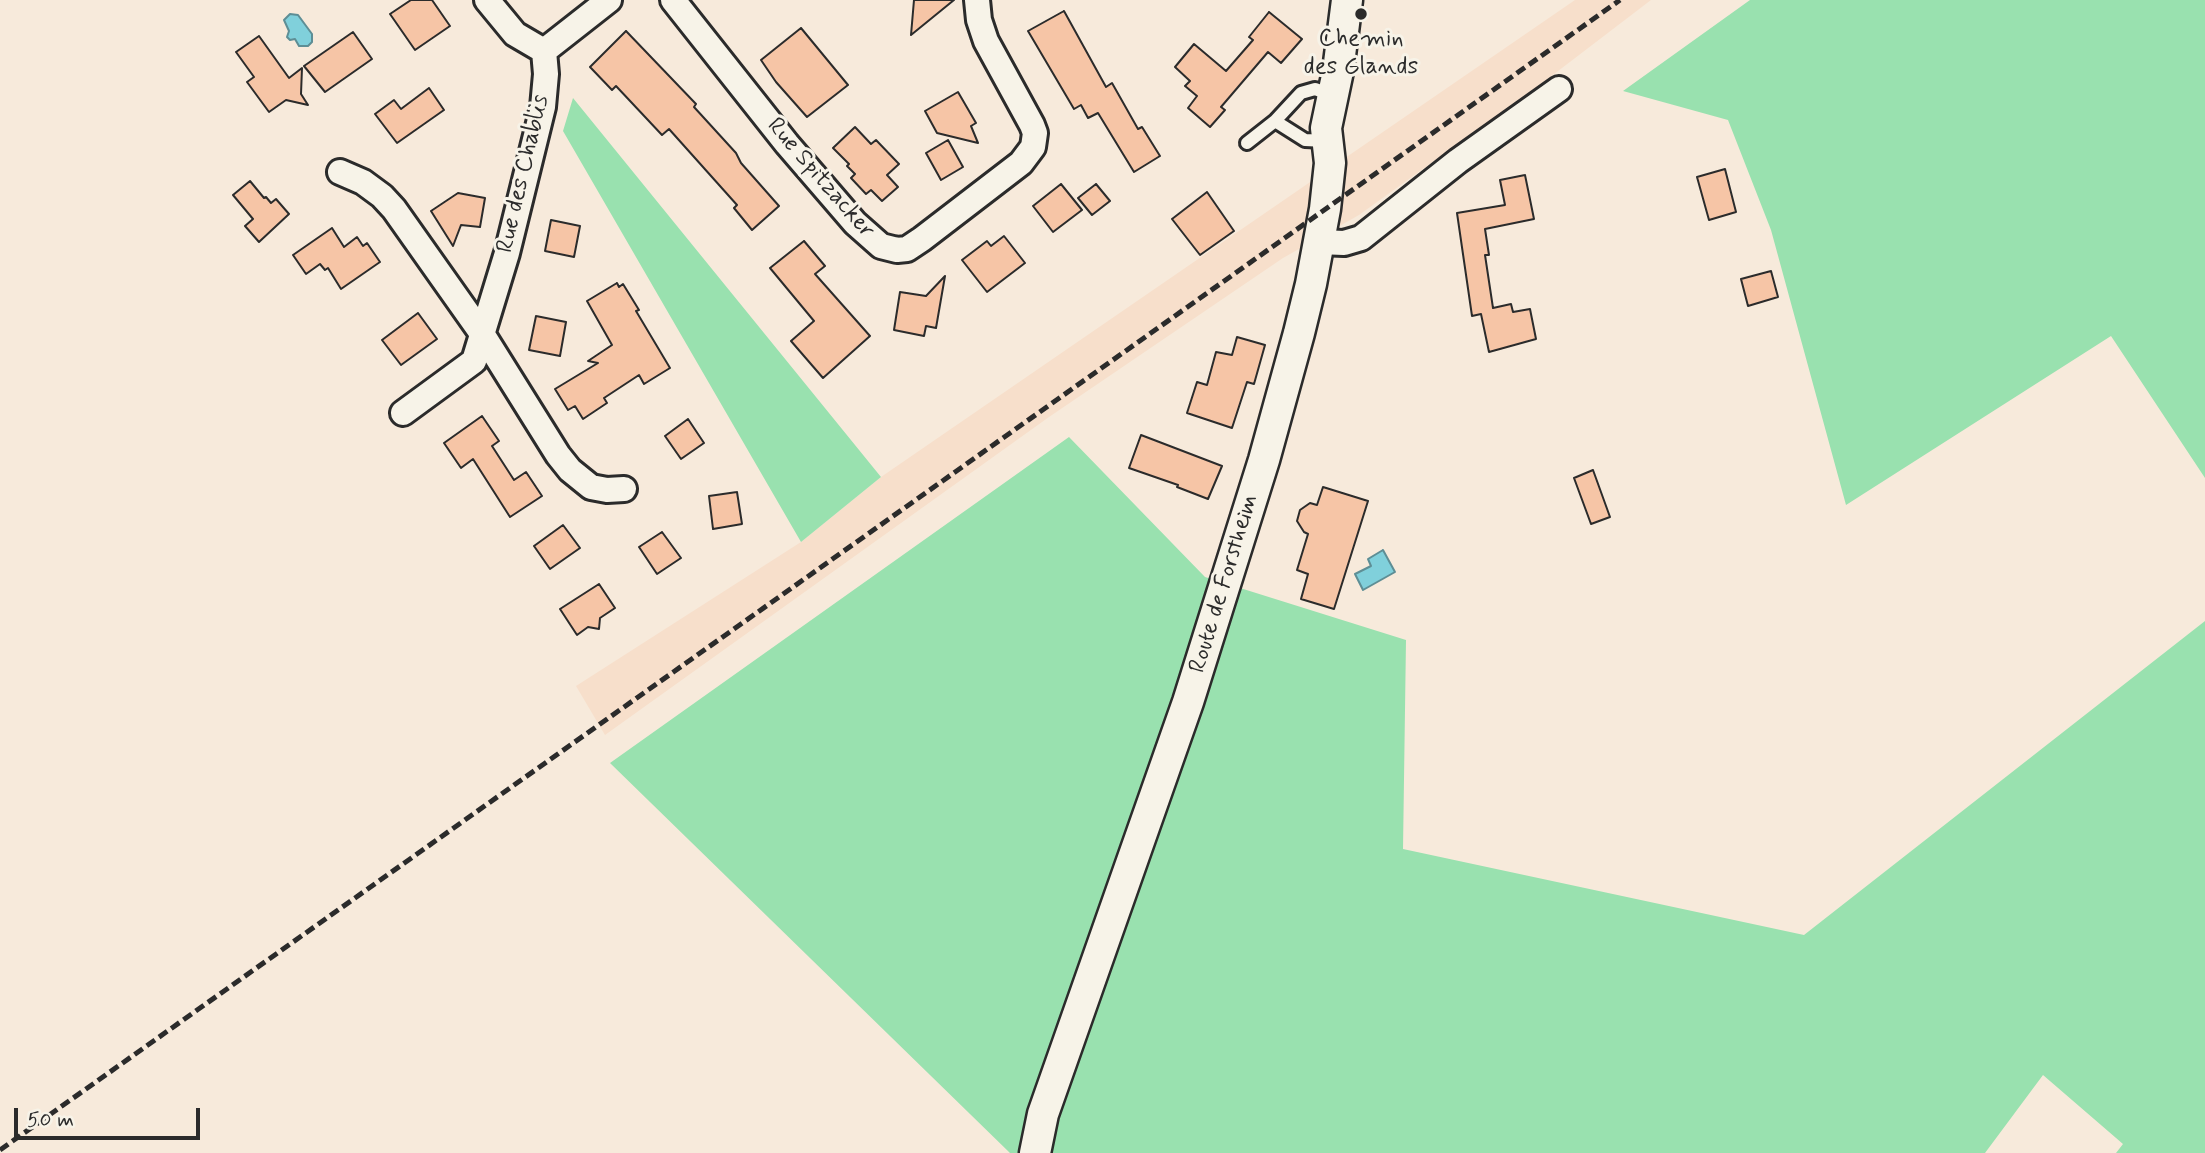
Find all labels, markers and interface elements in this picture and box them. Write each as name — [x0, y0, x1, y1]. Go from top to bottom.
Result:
marker: Chemin des Glands — [1353, 6, 1369, 22]
place label: Chemin des Glands — [1304, 26, 1418, 82]
street label: Rue des Chablis — [492, 92, 556, 256]
street label: Rue Spitzacker — [760, 113, 880, 245]
street label: Route de Forstheim — [1184, 491, 1266, 677]
scale bar — [18, 1094, 203, 1138]
text: 50 m — [27, 1106, 74, 1134]

